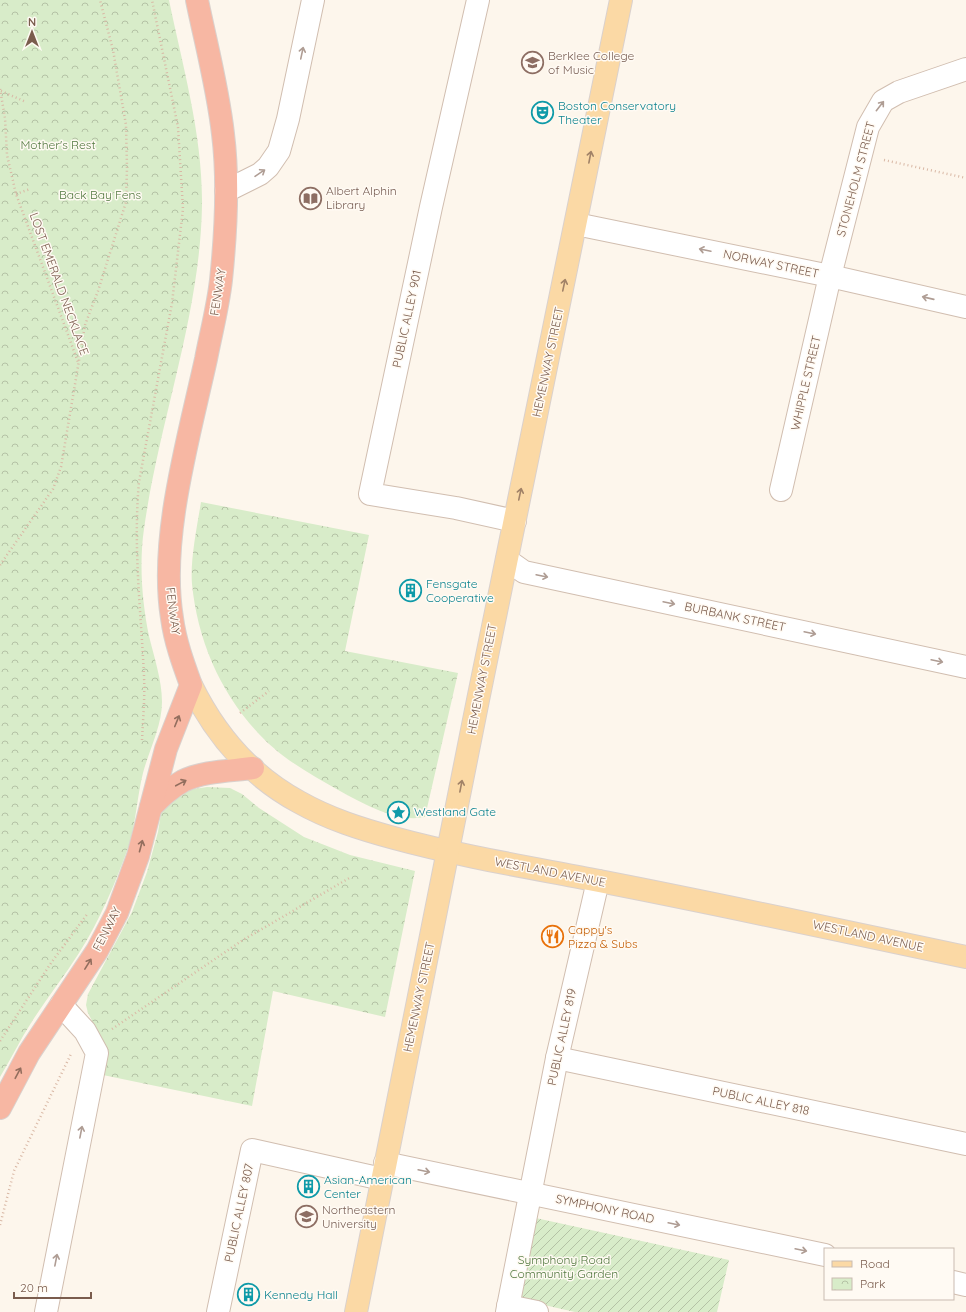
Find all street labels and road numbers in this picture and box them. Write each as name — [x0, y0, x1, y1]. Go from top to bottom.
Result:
street label: STONEHOLM STREET — [833, 120, 878, 238]
street label: LOST EMERALD NECKLACE — [27, 211, 92, 357]
street label: NORWAY STREET — [722, 246, 820, 281]
street label: FENWAY — [206, 267, 229, 317]
street label: PUBLIC ALLEY 901 — [389, 269, 424, 369]
street label: HEMENWAY STREET — [528, 305, 567, 418]
street label: WHIPPLE STREET — [787, 334, 824, 432]
street label: FENWAY — [163, 586, 184, 636]
street label: BURBANK STREET — [683, 598, 787, 635]
street label: HEMENWAY STREET — [463, 622, 500, 736]
street label: WESTLAND AVENUE — [493, 853, 607, 890]
street label: FENWAY — [89, 904, 124, 953]
street label: WESTLAND AVENUE — [811, 916, 925, 955]
street label: HEMENWAY STREET — [399, 940, 438, 1053]
street label: PUBLIC ALLEY 819 — [544, 987, 579, 1087]
street label: PUBLIC ALLEY 818 — [711, 1083, 811, 1118]
street label: PUBLIC ALLEY 807 — [221, 1162, 256, 1264]
street label: SYMPHONY ROAD — [554, 1191, 656, 1226]

